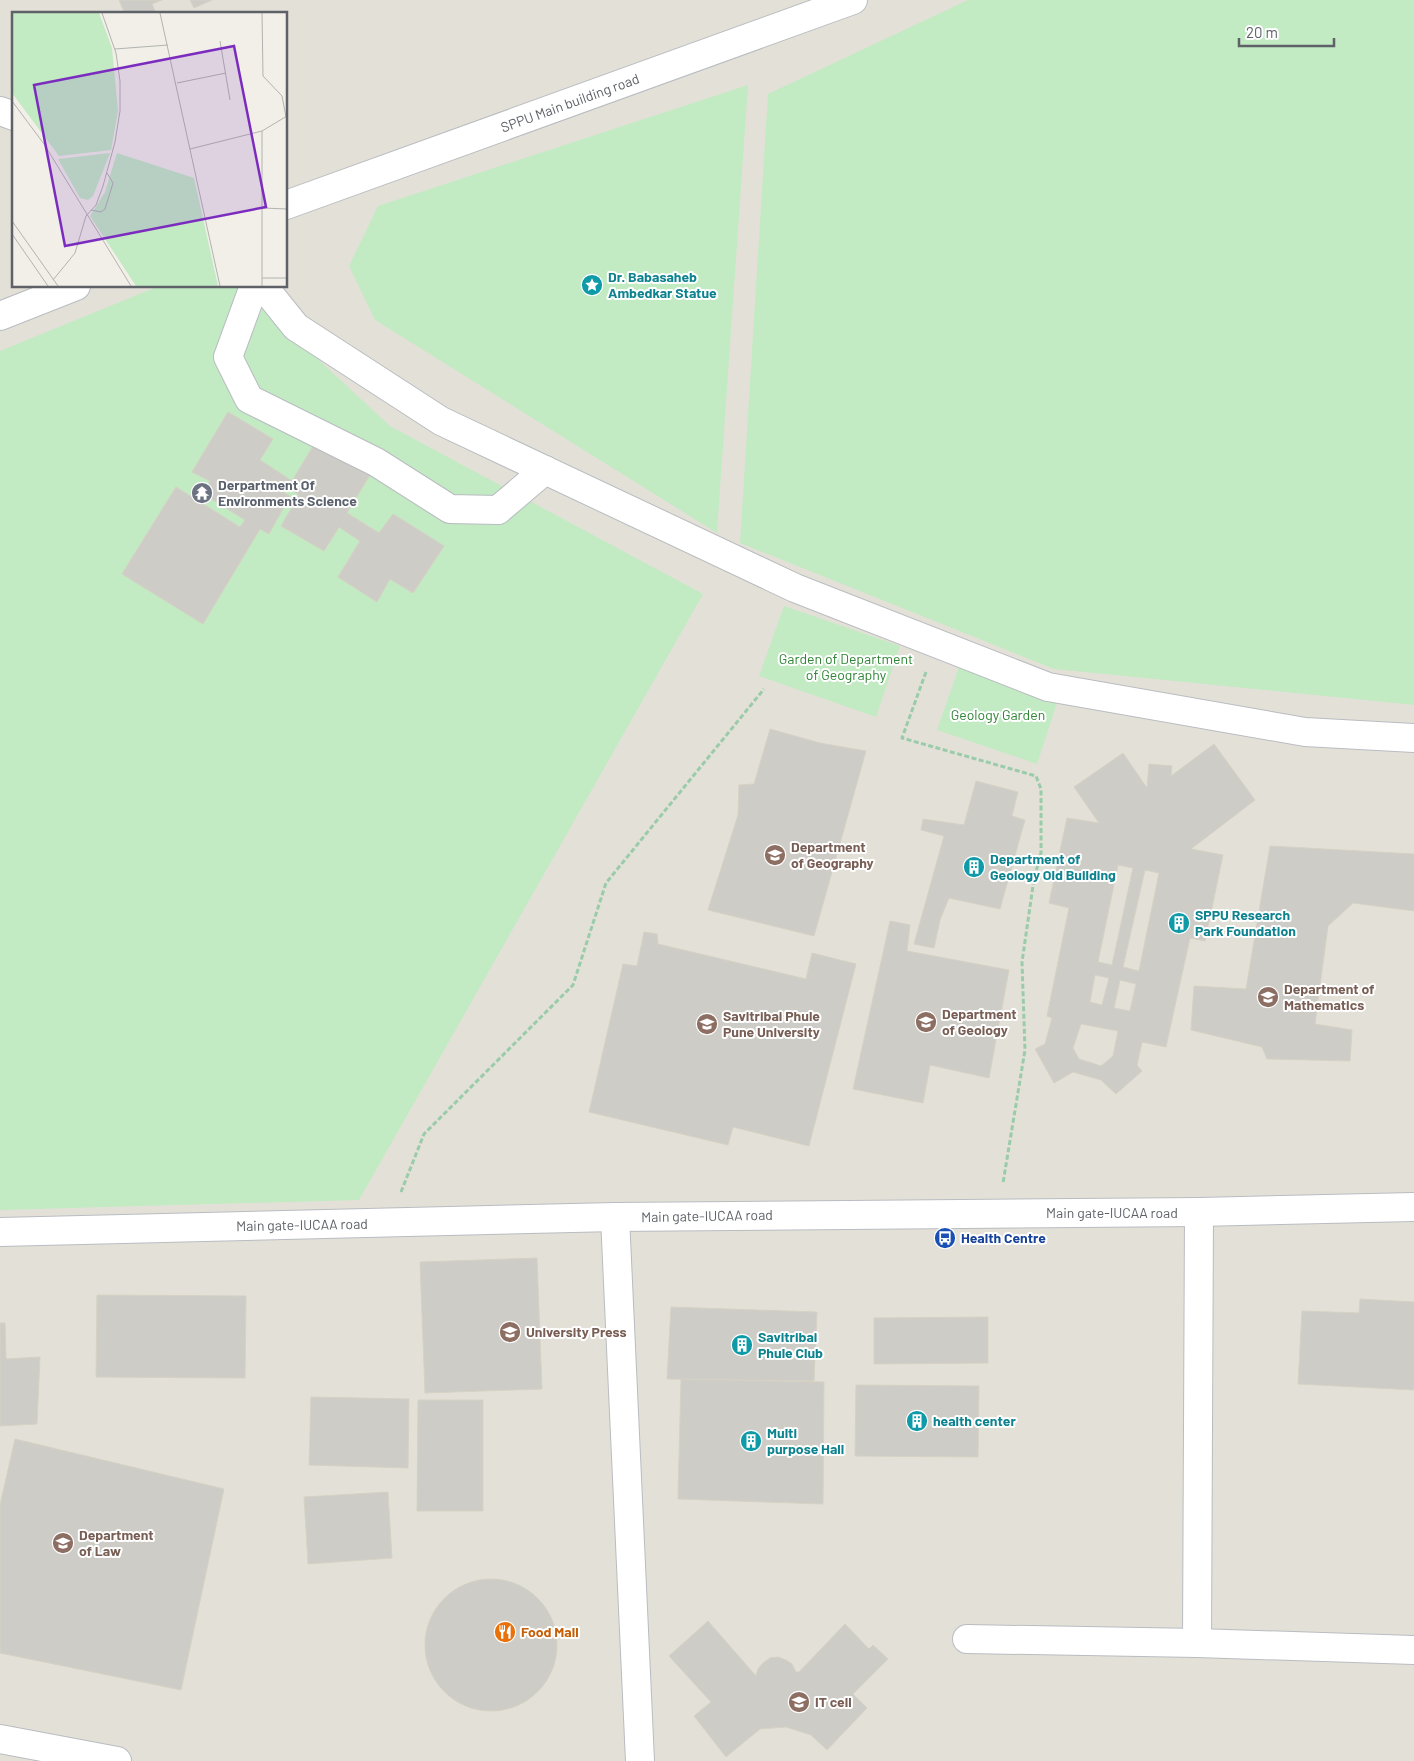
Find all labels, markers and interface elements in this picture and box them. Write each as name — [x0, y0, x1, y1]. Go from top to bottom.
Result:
inset map — [12, 12, 288, 288]
scale bar — [1239, 15, 1334, 47]
text: 20 m — [1246, 23, 1278, 41]
street label: SPPU Main building road — [498, 70, 641, 136]
place label: Dr. Babasaheb Ambedkar Statue — [608, 268, 717, 301]
place icon: Dr. Babasaheb Ambedkar Statue — [580, 273, 604, 297]
place label: Derpartment Of Environments Science — [218, 476, 357, 509]
temple icon: Derpartment Of Environments Science — [190, 481, 214, 505]
park label: Garden of Department of Geography — [779, 650, 913, 683]
park label: Geology Garden — [951, 706, 1045, 723]
place label: Department of Geography — [791, 838, 874, 871]
school or university icon: Department of Geography — [763, 843, 787, 867]
place label: Department of Geology Old Building — [990, 850, 1116, 883]
building icon: Department of Geology Old Building — [962, 855, 986, 879]
place label: SPPU Research Park Foundation — [1195, 906, 1296, 939]
building icon: SPPU Research Park Foundation — [1167, 911, 1191, 935]
place label: Department of Mathematics — [1284, 980, 1375, 1013]
school or university icon: Department of Mathematics — [1256, 985, 1280, 1009]
place label: Department of Geology — [942, 1005, 1017, 1038]
place label: Savitribai Phule Pune University — [723, 1007, 820, 1040]
school or university icon: Department of Geology — [914, 1010, 938, 1034]
school or university icon: Savitribai Phule Pune University — [695, 1012, 719, 1036]
street label: Main gate-IUCAA road — [1046, 1204, 1178, 1221]
street label: Main gate-IUCAA road — [641, 1206, 773, 1225]
street label: Main gate-IUCAA road — [236, 1215, 368, 1234]
bus stop icon: Health Centre — [933, 1226, 957, 1250]
place label: Health Centre — [961, 1229, 1046, 1246]
school or university icon: University Press — [498, 1320, 522, 1344]
place label: University Press — [526, 1323, 627, 1340]
place label: Savitribai Phule Club — [758, 1328, 823, 1361]
building icon: Savitribai Phule Club — [730, 1333, 754, 1357]
building icon: health center — [905, 1409, 929, 1433]
place label: health center — [933, 1412, 1016, 1429]
place label: Multi purpose Hall — [767, 1424, 844, 1457]
building icon: Multi purpose Hall — [739, 1429, 763, 1453]
place label: Department of Law — [79, 1526, 154, 1559]
school or university icon: Department of Law — [51, 1531, 75, 1555]
restaurant icon: Food Mall — [493, 1620, 517, 1644]
place label: Food Mall — [521, 1623, 579, 1640]
school or university icon: IT cell — [787, 1690, 811, 1714]
place label: IT cell — [815, 1693, 852, 1710]

